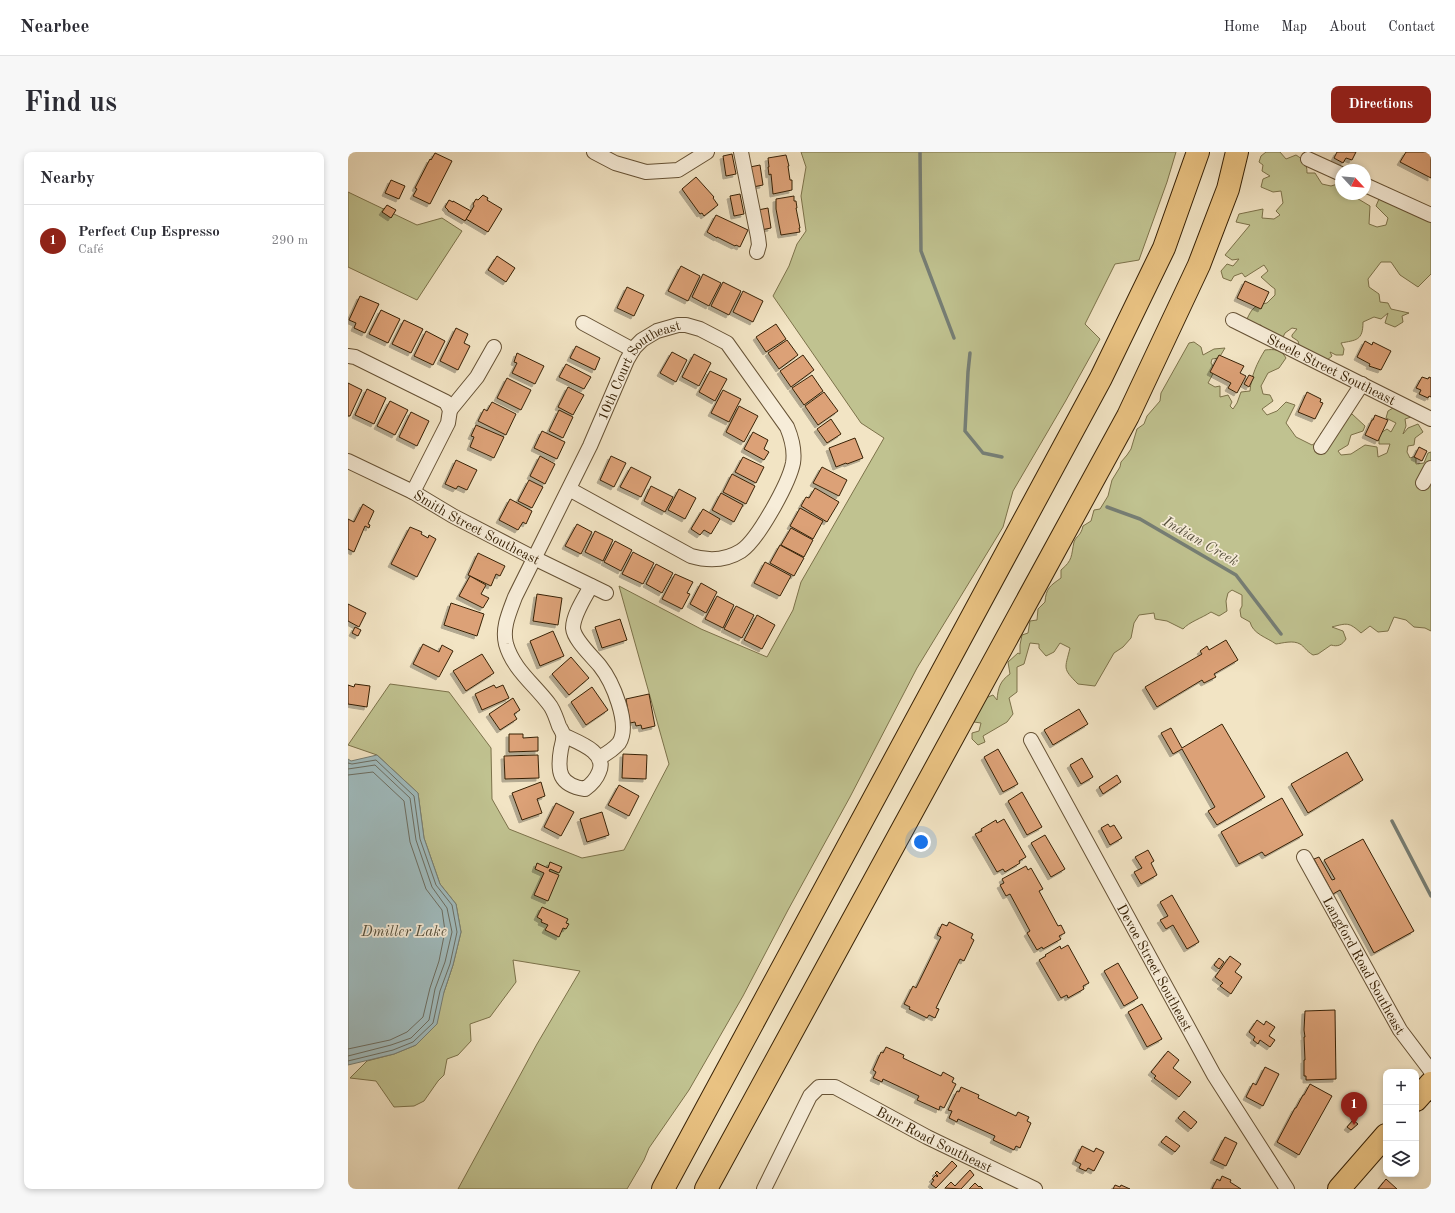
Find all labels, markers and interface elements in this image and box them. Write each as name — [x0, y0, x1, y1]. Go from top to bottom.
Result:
text: Nearbee — [20, 18, 89, 37]
text: Home — [1224, 20, 1259, 34]
text: Map — [1281, 20, 1307, 34]
text: About — [1329, 20, 1366, 34]
text: Contact — [1388, 20, 1435, 34]
button: Directions — [1331, 86, 1431, 123]
text: Find us — [24, 90, 117, 118]
north arrow — [1335, 164, 1371, 200]
text: Nearby — [40, 170, 95, 187]
text: Perfect Cup Espresso — [78, 225, 220, 240]
text: 1 — [49, 234, 57, 247]
text: 290 m — [271, 234, 308, 247]
text: Café — [78, 243, 103, 256]
street label: 10th Court Southeast — [596, 319, 682, 422]
street label: Steele Street Southeast — [1264, 332, 1398, 408]
street label: Smith Street Southeast — [411, 488, 542, 568]
water label: Indian Creek — [1159, 514, 1241, 570]
your location — [911, 832, 931, 852]
street label: Langford Road Southeast — [1320, 895, 1407, 1038]
street label: Devoe Street Southeast — [1114, 902, 1195, 1034]
water label: Dmiller Lake — [360, 925, 447, 940]
map controls — [1383, 1069, 1419, 1177]
button: + — [1383, 1069, 1419, 1105]
pin: 1 — [1341, 1092, 1367, 1125]
street label: Burr Road Southeast — [874, 1105, 994, 1175]
button: − — [1383, 1105, 1419, 1141]
button: layers — [1383, 1141, 1419, 1177]

